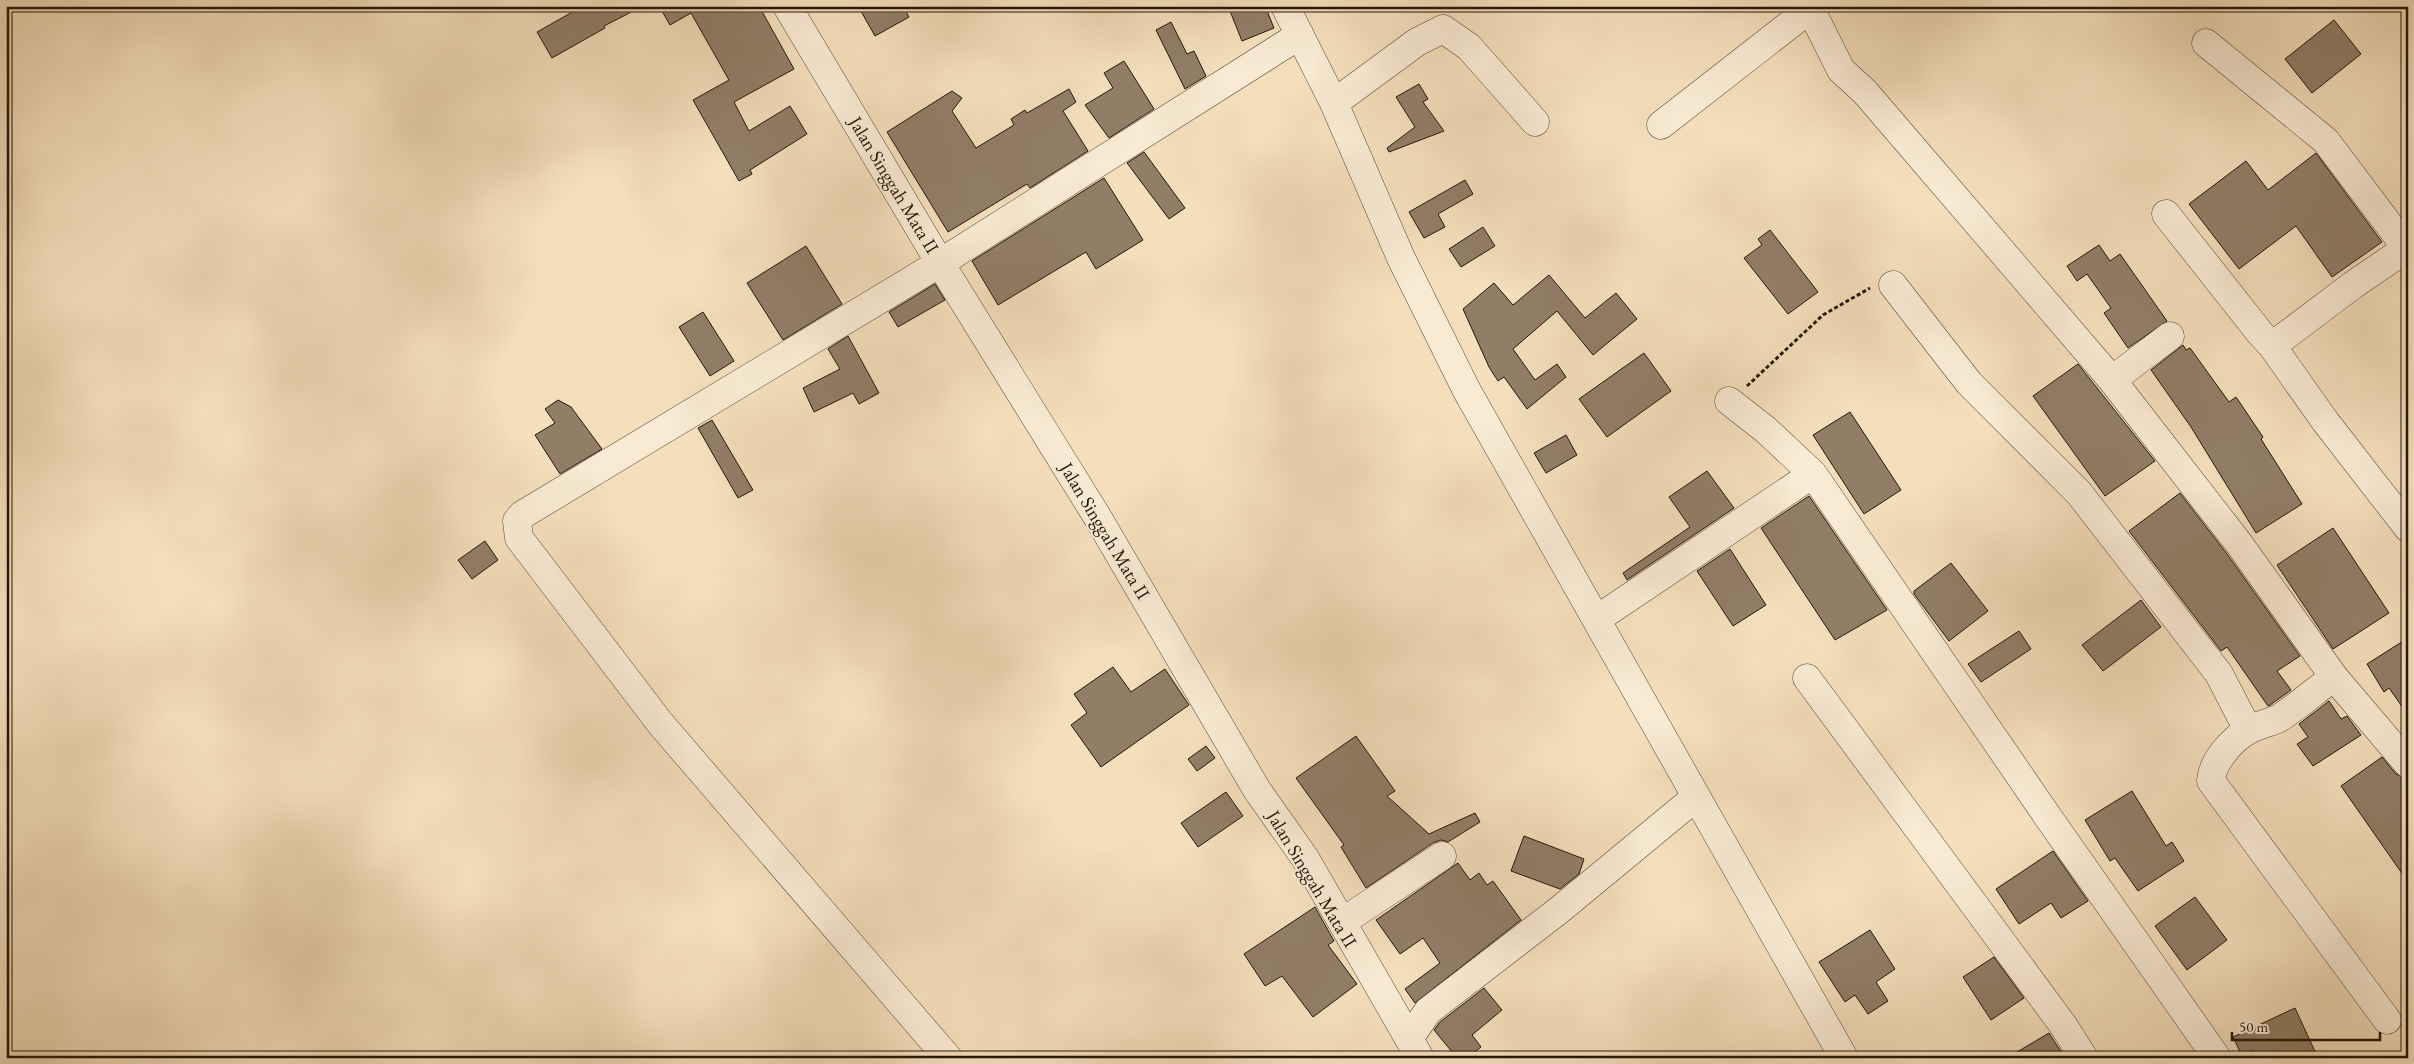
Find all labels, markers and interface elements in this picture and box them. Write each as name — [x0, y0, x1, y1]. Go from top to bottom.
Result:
street label: Jalan Singgah Mata II — [842, 110, 945, 259]
street label: Jalan Singgah Mata II — [1053, 456, 1156, 605]
street label: Jalan Singgah Mata II — [1260, 804, 1363, 953]
scale bar — [2232, 1009, 2379, 1041]
text: 50 m — [2239, 1017, 2268, 1036]

